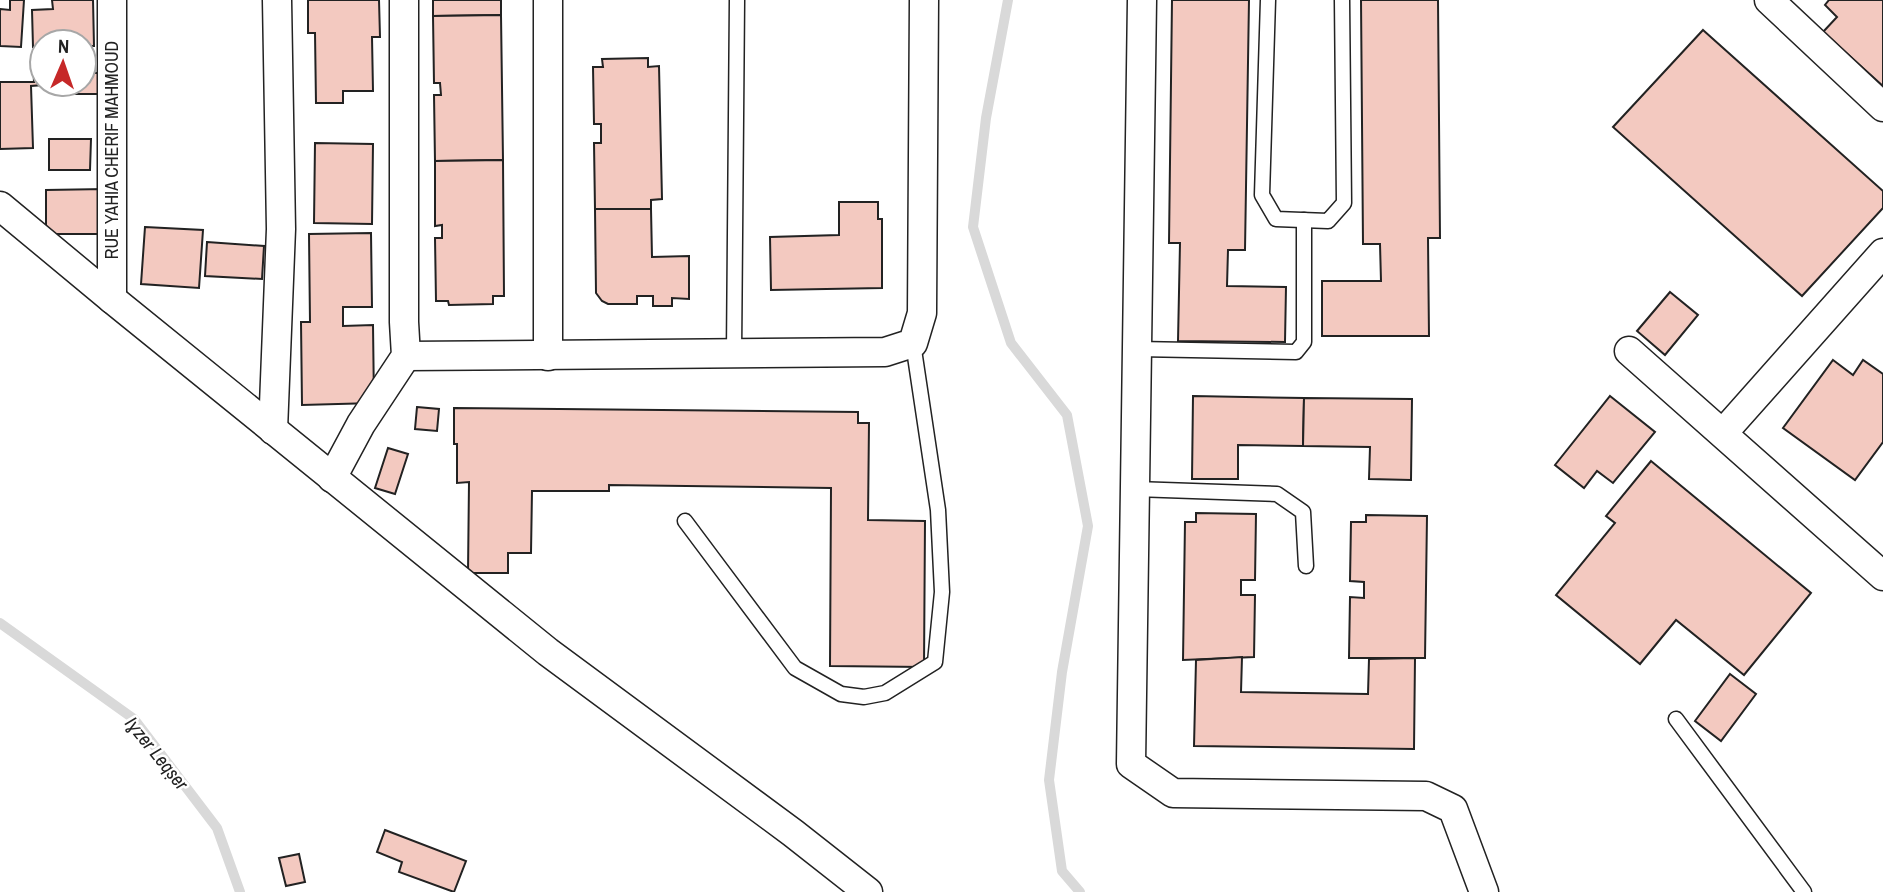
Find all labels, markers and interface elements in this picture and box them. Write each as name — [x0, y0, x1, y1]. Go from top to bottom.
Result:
north arrow — [28, 28, 98, 98]
text: N — [58, 33, 70, 59]
street label: RUE YAHIA CHERIF MAHMOUD — [99, 41, 124, 259]
water label: Iɣzer Leqṣer — [119, 711, 195, 796]

